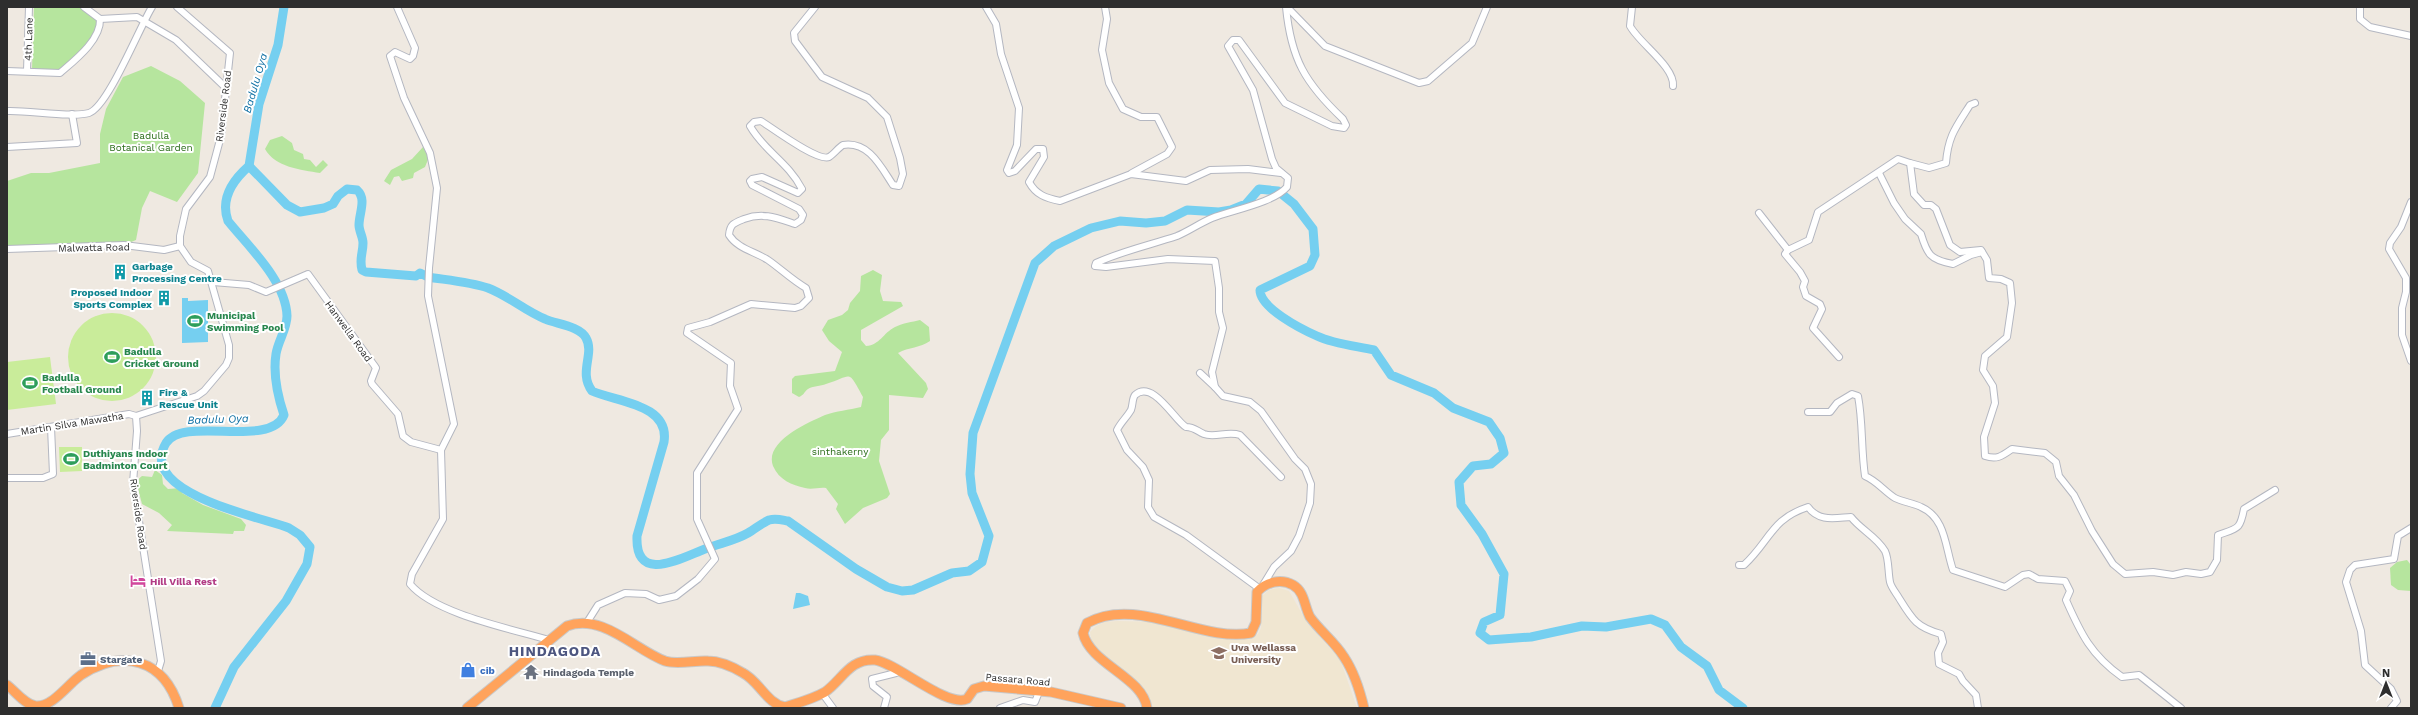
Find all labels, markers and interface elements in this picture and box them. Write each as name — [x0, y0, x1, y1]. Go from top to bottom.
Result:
street label: 4th Lane — [22, 17, 35, 61]
water label: Badulu Oya — [241, 52, 270, 114]
street label: Riverside Road — [214, 70, 233, 142]
park label: Badulla Botanical Garden — [109, 130, 193, 153]
street label: Malwatta Road — [58, 241, 130, 254]
place label: Garbage Processing Centre — [132, 261, 222, 284]
building icon: Garbage Processing Centre — [111, 263, 129, 281]
place label: Proposed Indoor Sports Complex — [71, 287, 153, 310]
building icon: Proposed Indoor Sports Complex — [155, 289, 173, 307]
street label: Hanwella Road — [323, 299, 374, 364]
place label: Municipal Swimming Pool — [207, 310, 284, 333]
sports icon: Municipal Swimming Pool — [186, 312, 204, 330]
place label: Badulla Cricket Ground — [124, 346, 199, 369]
sports icon: Badulla Cricket Ground — [103, 348, 121, 366]
place label: Badulla Football Ground — [42, 372, 121, 395]
sports icon: Badulla Football Ground — [21, 374, 39, 392]
place label: Fire & Rescue Unit — [159, 387, 219, 410]
building icon: Fire & Rescue Unit — [138, 389, 156, 407]
street label: Martin Silva Mawatha — [20, 410, 125, 437]
water label: Badulu Oya — [187, 412, 249, 427]
park label: sinthakerny — [812, 446, 869, 457]
place label: Duthiyans Indoor Badminton Court — [83, 448, 168, 471]
sports icon: Duthiyans Indoor Badminton Court — [62, 450, 80, 468]
street label: Riverside Road — [128, 478, 149, 550]
hotel icon: Hill Villa Rest — [129, 572, 147, 590]
place label: Hill Villa Rest — [150, 576, 217, 587]
place label: Uva Wellassa University — [1231, 642, 1296, 665]
district label: HINDAGODA — [509, 643, 601, 659]
school or university icon: Uva Wellassa University — [1210, 644, 1228, 662]
office icon: Stargate — [79, 650, 97, 668]
place label: Stargate — [100, 654, 142, 665]
shop icon: cib — [459, 661, 477, 679]
temple icon: Hindagoda Temple — [522, 663, 540, 681]
north arrow — [2366, 663, 2406, 703]
place label: cib — [480, 665, 495, 676]
place label: Hindagoda Temple — [543, 667, 634, 678]
text: N — [2382, 667, 2390, 680]
street label: Passara Road — [985, 671, 1051, 688]

